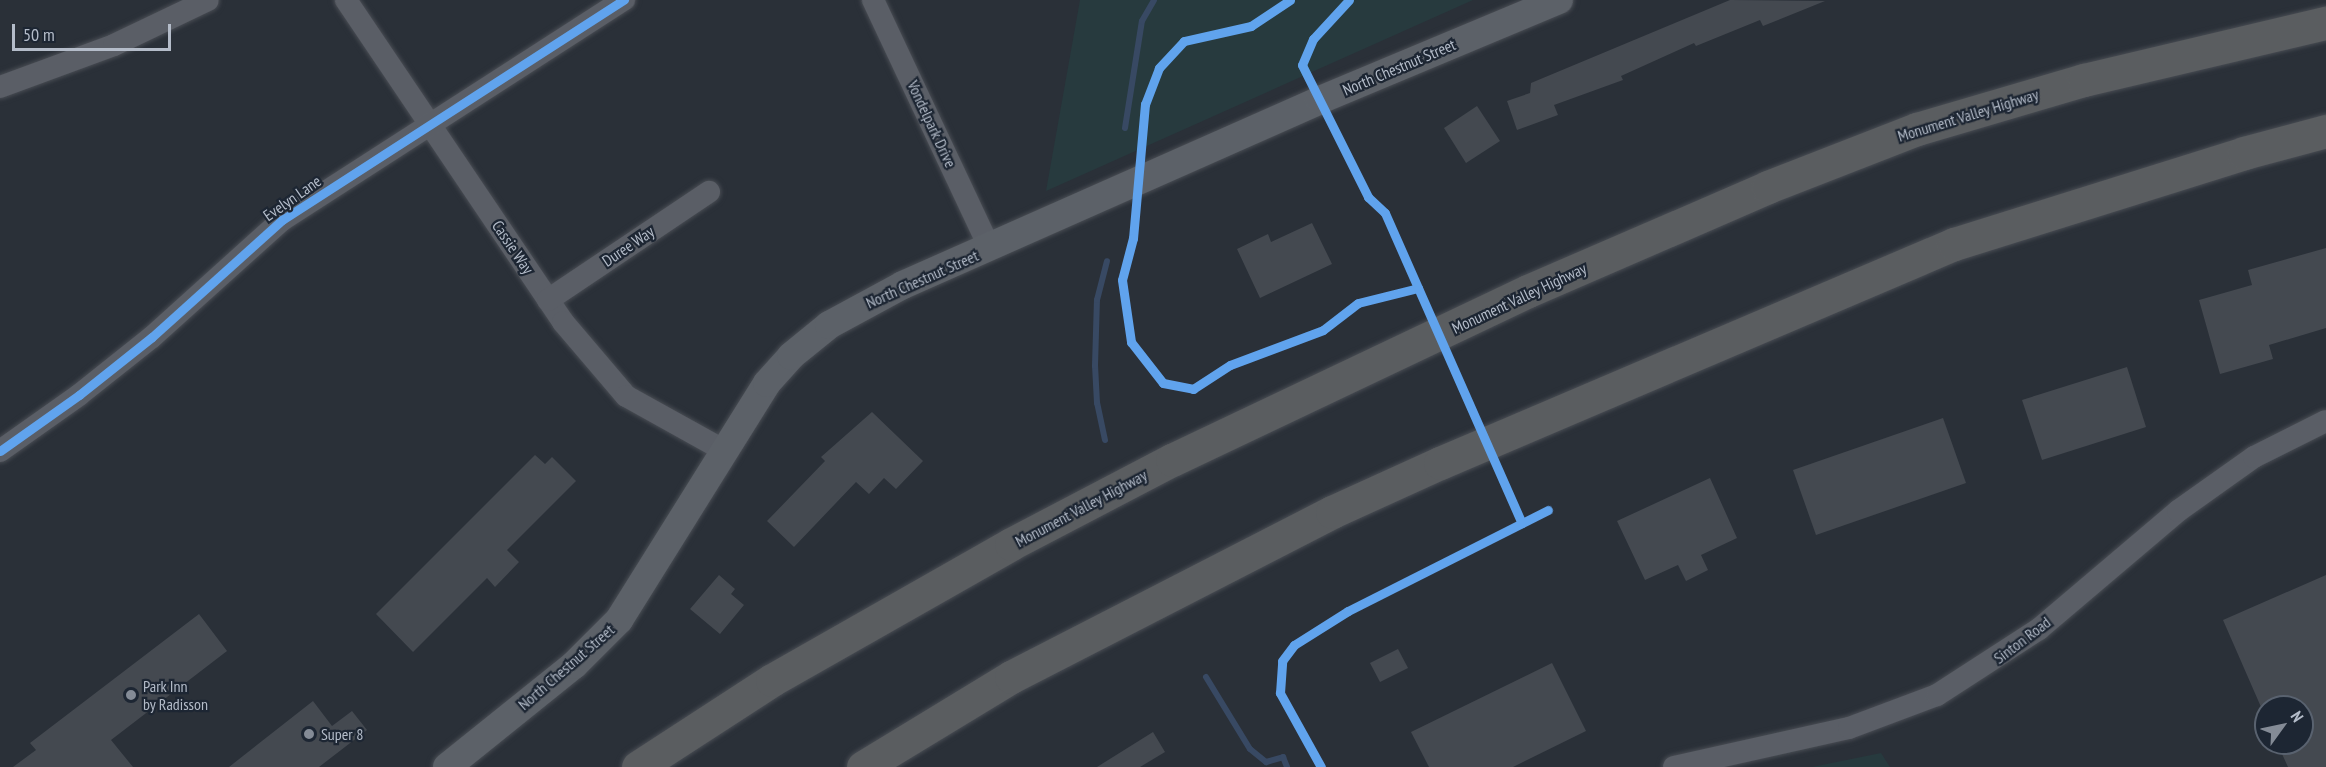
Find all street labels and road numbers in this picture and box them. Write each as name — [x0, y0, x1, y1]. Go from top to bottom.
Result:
street label: North Chestnut Street — [1340, 35, 1458, 99]
street label: Vondelpark Drive — [903, 77, 961, 171]
street label: Monument Valley Highway — [1895, 84, 2041, 146]
street label: Evelyn Lane — [259, 171, 325, 225]
street label: Cassie Way — [488, 217, 538, 277]
street label: Duree Way — [598, 222, 658, 270]
street label: North Chestnut Street — [863, 246, 981, 312]
street label: Monument Valley Highway — [1448, 258, 1590, 338]
street label: Monument Valley Highway — [1012, 465, 1150, 551]
street label: Sinton Road — [1990, 612, 2054, 668]
street label: North Chestnut Street — [514, 620, 618, 714]

